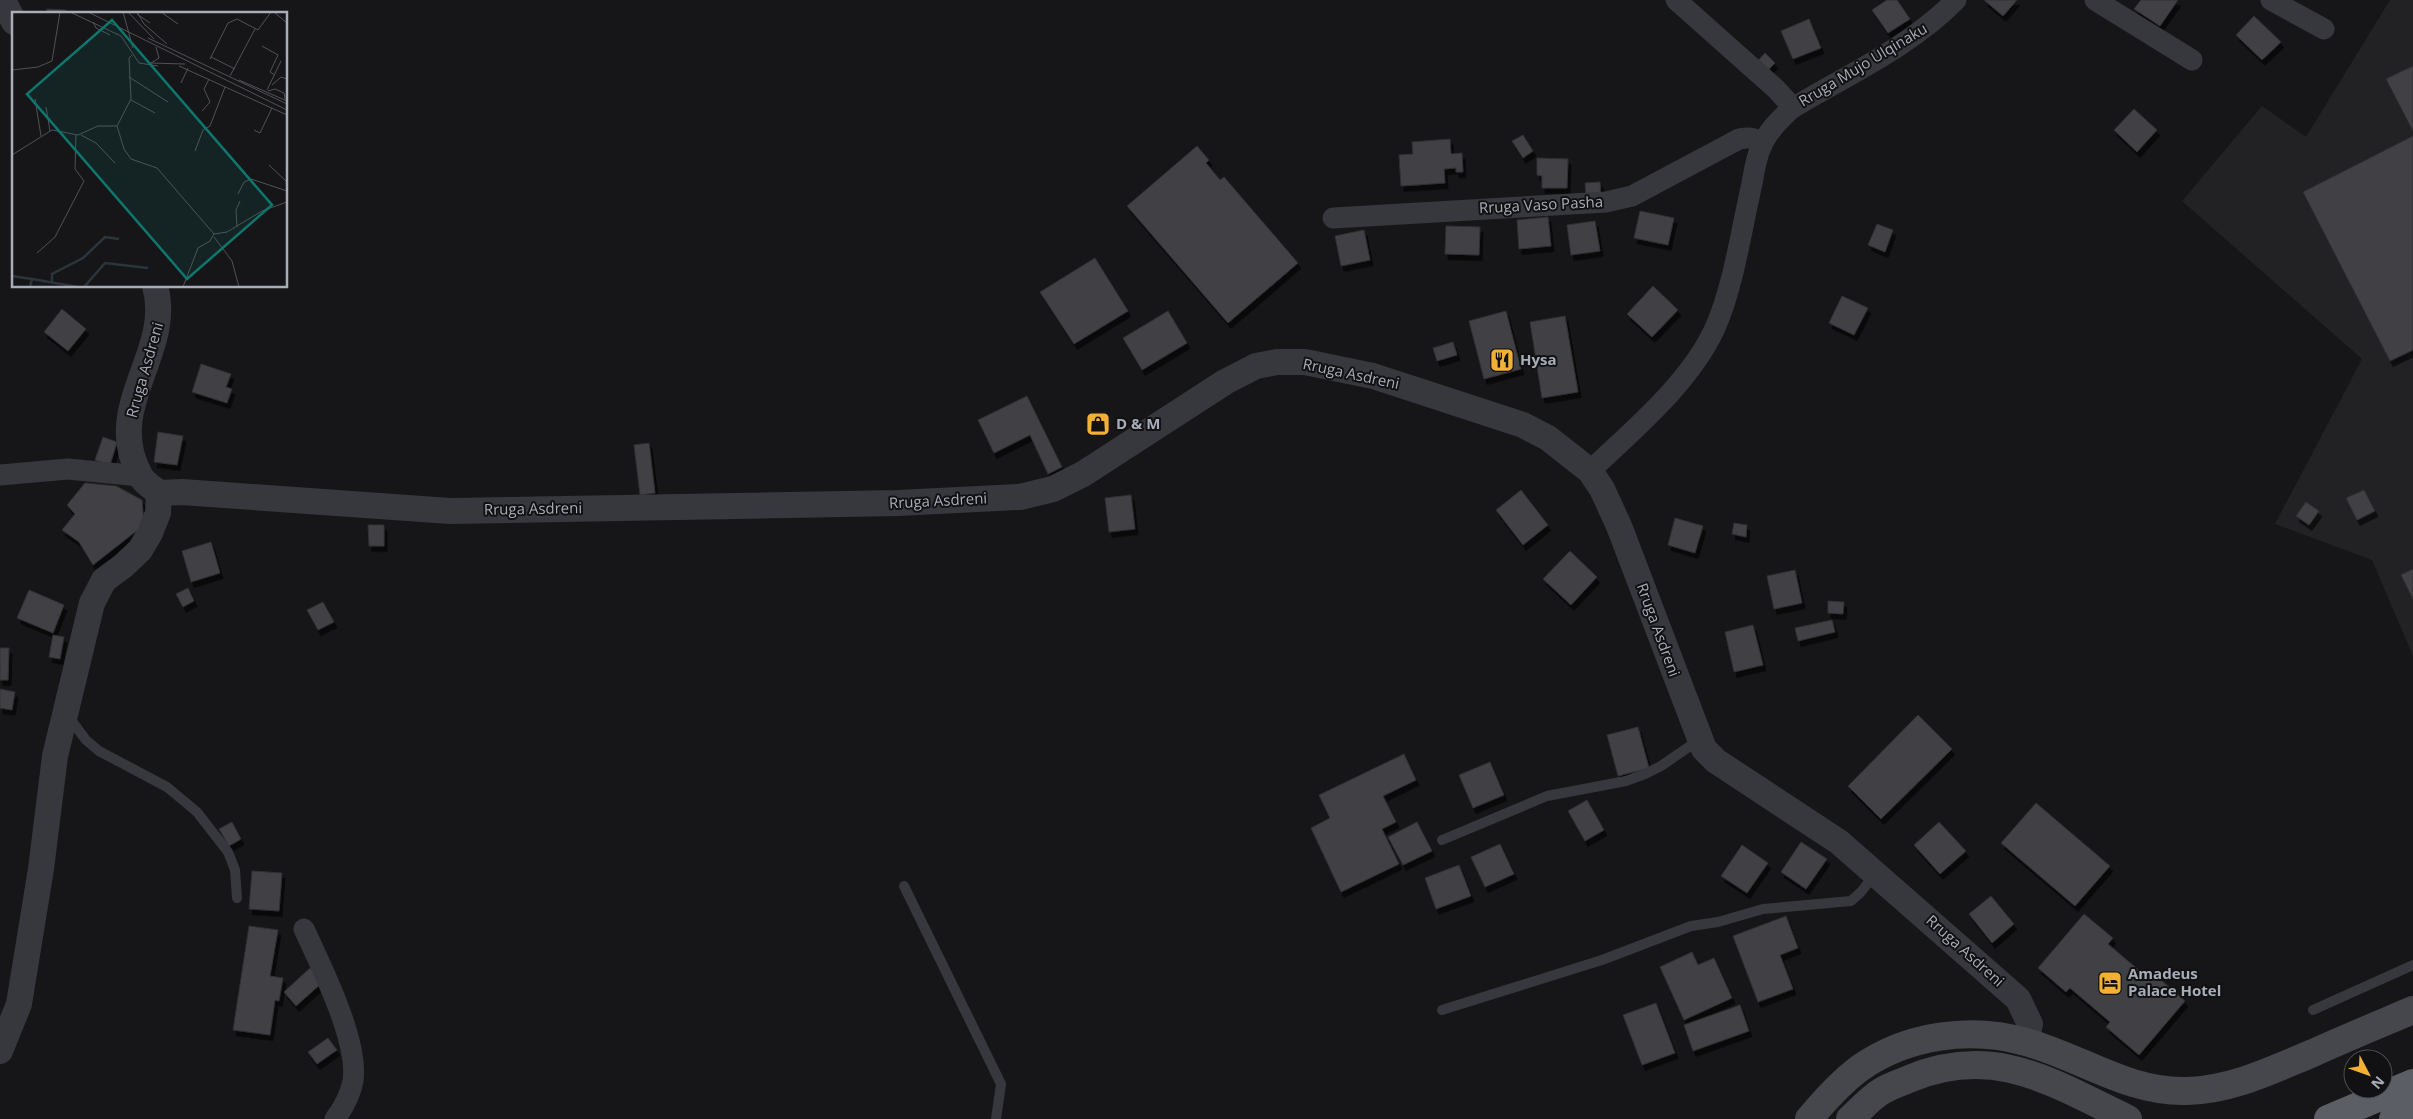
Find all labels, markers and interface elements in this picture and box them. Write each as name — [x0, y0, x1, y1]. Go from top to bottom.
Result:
inset map — [12, 12, 288, 288]
street label: Rruga Mujo Ulqinaku — [1794, 18, 1930, 110]
street label: Rruga Vaso Pasha — [1478, 191, 1604, 217]
street label: Rruga Asdreni — [121, 320, 167, 420]
restaurant icon: Hysa — [1489, 347, 1515, 373]
place label: Hysa — [1520, 349, 1557, 369]
street label: Rruga Asdreni — [1301, 353, 1401, 393]
shop icon: D & M — [1085, 411, 1111, 437]
place label: D & M — [1116, 413, 1160, 433]
street label: Rruga Asdreni — [888, 487, 988, 513]
street label: Rruga Asdreni — [484, 497, 582, 519]
street label: Rruga Asdreni — [1633, 580, 1685, 679]
street label: Rruga Asdreni — [1922, 910, 2009, 991]
place label: Amadeus Palace Hotel — [2128, 963, 2221, 1000]
hotel icon: Amadeus Palace Hotel — [2097, 970, 2123, 996]
north arrow — [2343, 1049, 2393, 1099]
text: N — [2367, 1072, 2389, 1093]

